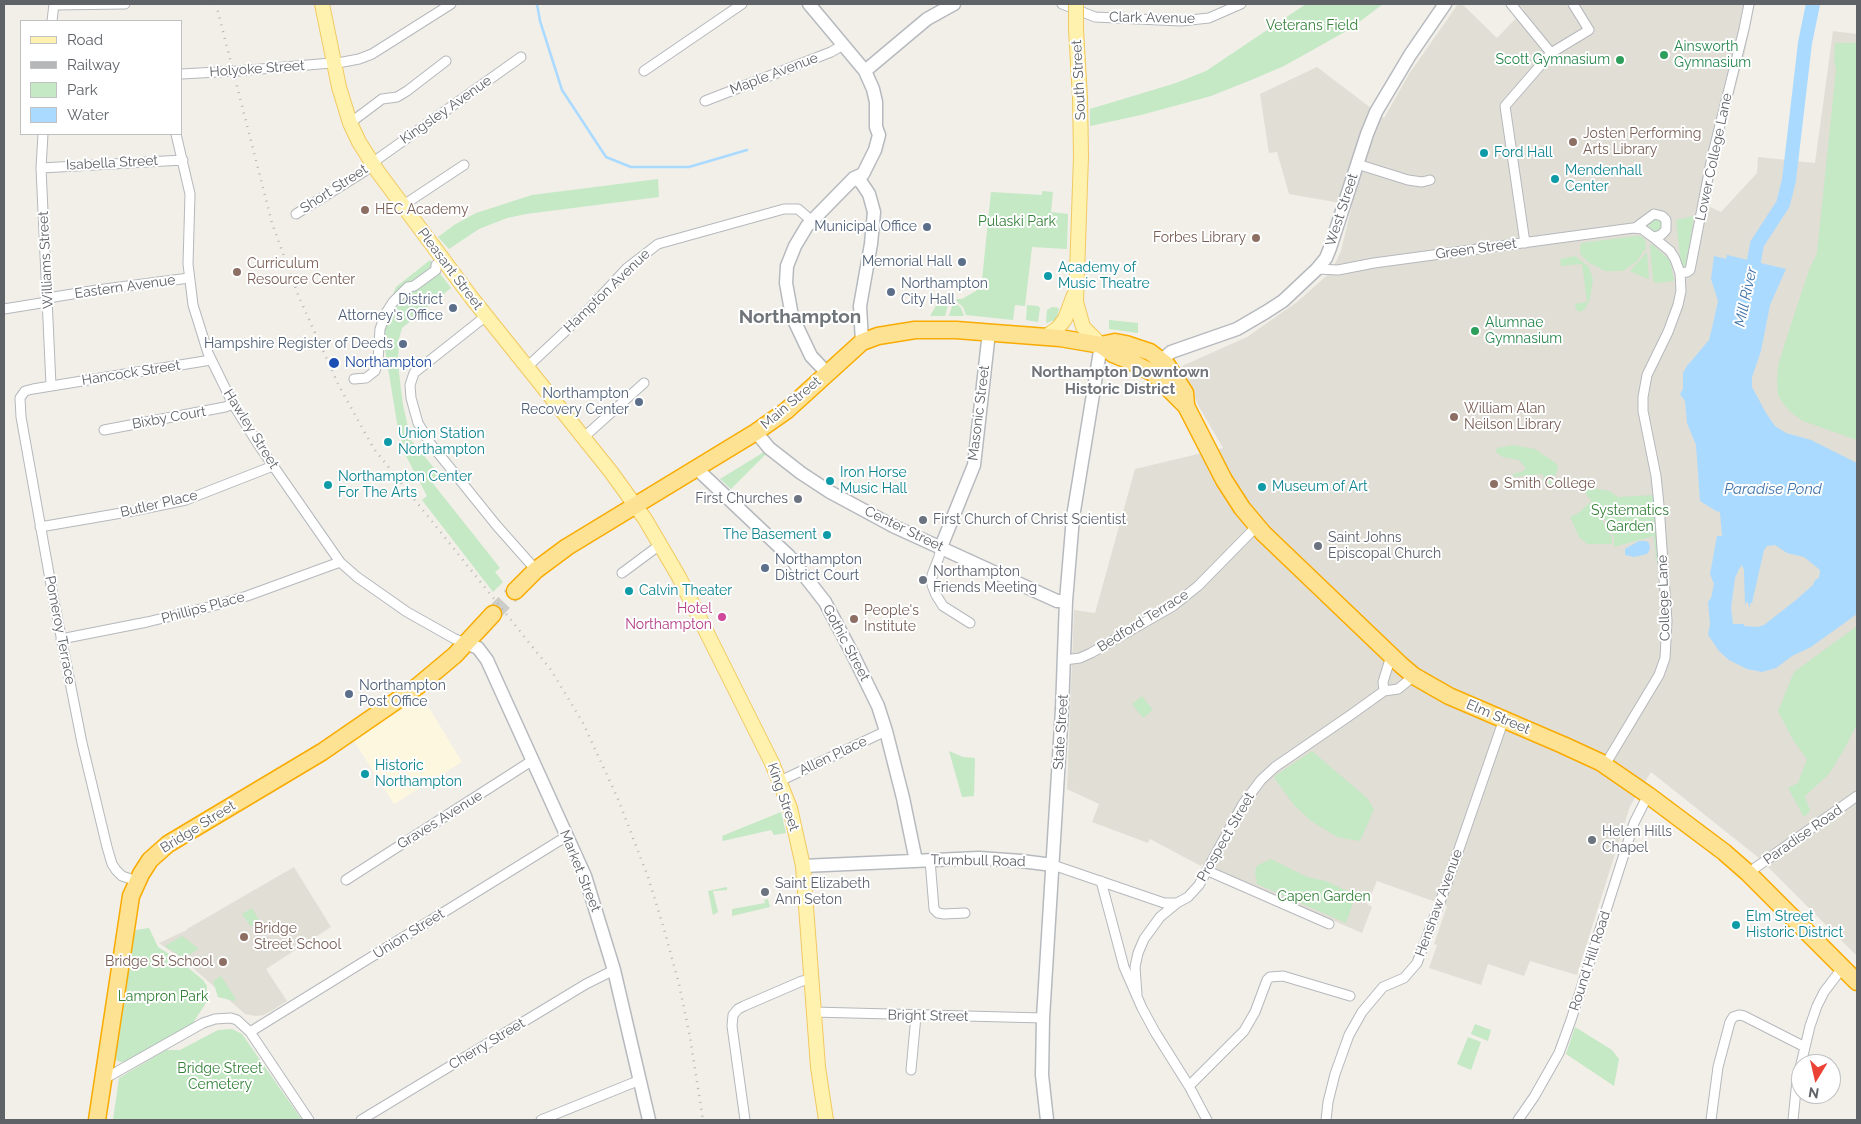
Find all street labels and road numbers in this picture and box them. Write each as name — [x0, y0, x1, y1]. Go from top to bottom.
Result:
street label: Clark Avenue — [1109, 9, 1195, 27]
street label: South Street — [1069, 39, 1089, 121]
street label: Maple Avenue — [727, 49, 821, 99]
street label: Holyoke Street — [209, 57, 305, 81]
street label: Kingsley Avenue — [397, 72, 495, 148]
street label: Lower College Lane — [1692, 92, 1736, 222]
street label: Isabella Street — [65, 152, 159, 174]
street label: Short Street — [297, 161, 371, 217]
street label: West Street — [1322, 171, 1362, 249]
street label: Williams Street — [35, 211, 57, 309]
street label: Pleasant Street — [414, 225, 486, 313]
street label: Green Street — [1434, 235, 1518, 263]
street label: Hampton Avenue — [561, 246, 653, 336]
street label: Eastern Avenue — [74, 272, 176, 302]
street label: Hancock Street — [81, 357, 181, 389]
street label: Masonic Street — [965, 364, 993, 462]
street label: Main Street — [757, 373, 825, 433]
street label: Hawley Street — [220, 386, 282, 472]
street label: Bixby Court — [131, 403, 207, 433]
street label: Butler Place — [119, 487, 199, 521]
street label: Center Street — [862, 503, 946, 555]
street label: College Lane — [1654, 555, 1674, 641]
street label: Pomeroy Terrace — [41, 574, 79, 686]
street label: Bedford Terrace — [1094, 586, 1192, 656]
street label: Phillips Place — [160, 589, 246, 627]
street label: Gothic Street — [819, 602, 873, 684]
street label: State Street — [1050, 694, 1072, 770]
street label: Elm Street — [1464, 696, 1532, 738]
street label: Allen Place — [796, 733, 870, 779]
street label: King Street — [763, 761, 803, 833]
street label: Graves Avenue — [394, 787, 486, 853]
street label: Prospect Street — [1194, 789, 1258, 885]
street label: Bridge Street — [157, 797, 239, 857]
street label: Paradise Road — [1760, 802, 1846, 868]
street label: Market Street — [556, 828, 604, 914]
street label: Henshaw Avenue — [1412, 847, 1466, 959]
street label: Trumbull Road — [930, 852, 1026, 870]
street label: Union Street — [370, 906, 448, 962]
street label: Round Hill Road — [1566, 909, 1614, 1013]
street label: Bright Street — [887, 1007, 969, 1025]
street label: Cherry Street — [446, 1015, 528, 1073]

